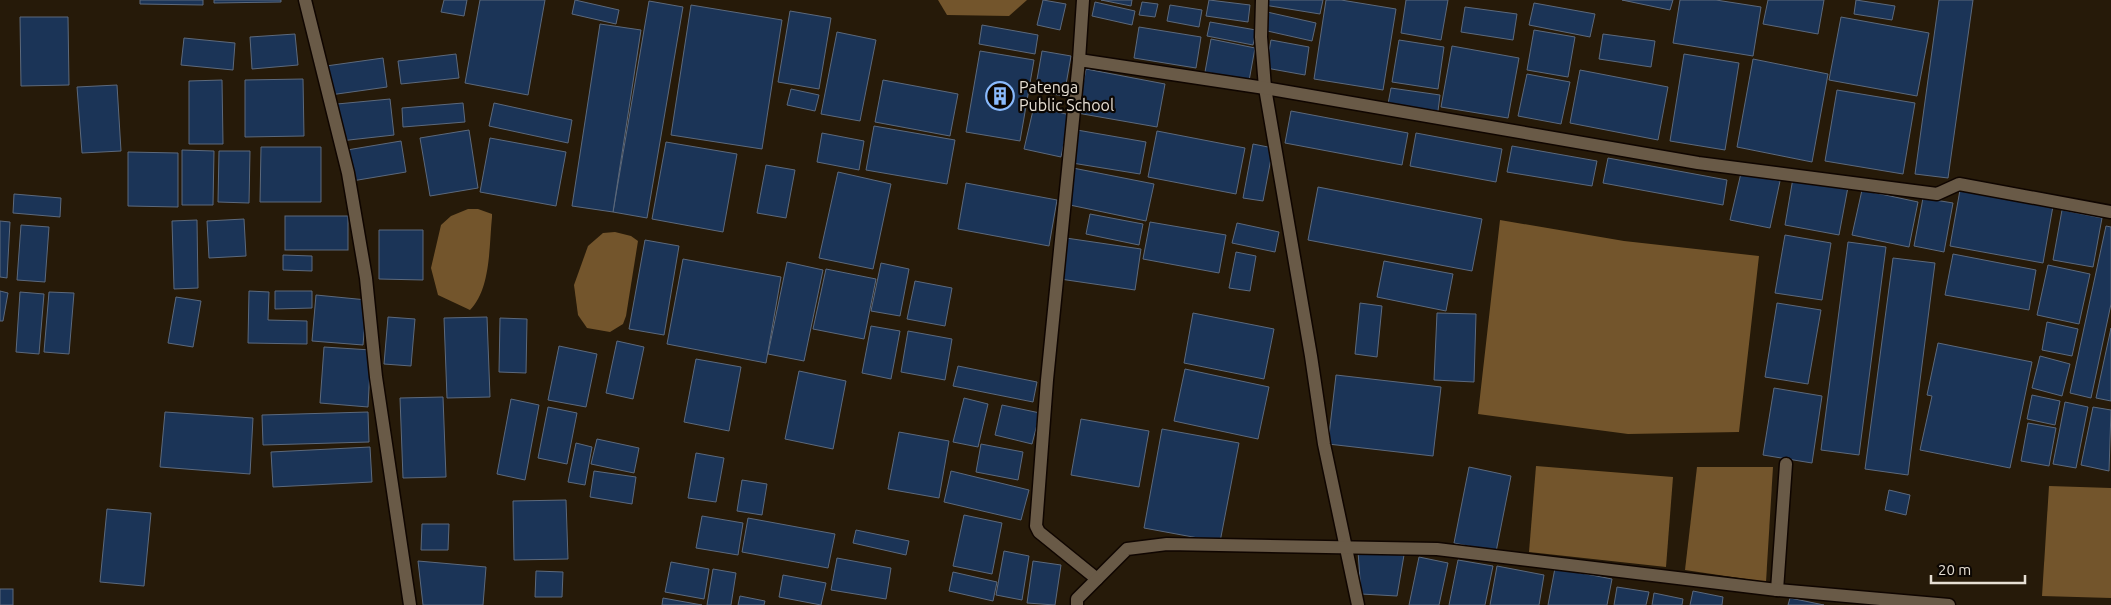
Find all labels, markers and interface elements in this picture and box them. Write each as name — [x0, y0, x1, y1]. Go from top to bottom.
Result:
place label: Patenga Public School — [1019, 78, 1114, 114]
building icon: Patenga Public School — [985, 81, 1015, 111]
scale bar — [1931, 552, 2025, 584]
text: 20 m — [1938, 561, 1971, 578]

